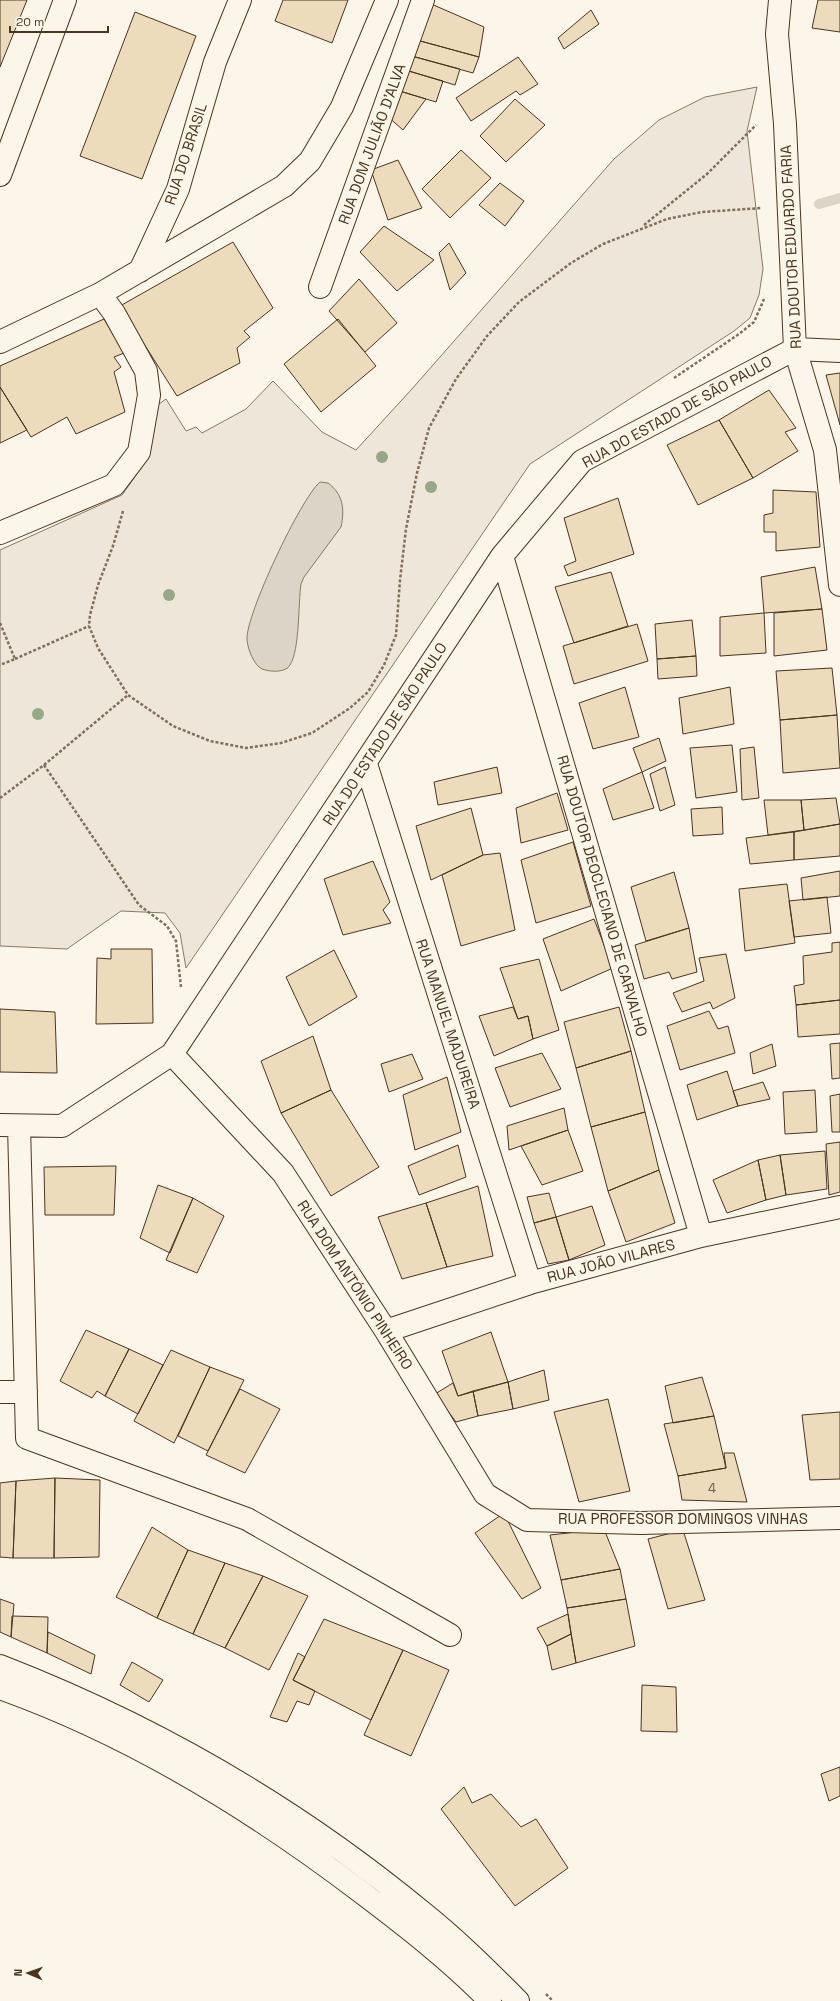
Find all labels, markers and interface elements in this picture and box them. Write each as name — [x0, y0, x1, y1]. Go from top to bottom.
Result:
scale bar — [10, 8, 108, 34]
text: 20 m — [16, 14, 44, 30]
street label: RUA DOM JULIÃO D'ALVA — [334, 60, 410, 227]
street label: RUA DO BRASIL — [160, 100, 211, 207]
street label: RUA DOUTOR EDUARDO FARIA — [776, 144, 805, 350]
street label: RUA DO ESTADO DE SÃO PAULO — [578, 351, 775, 472]
street label: RUA DO ESTADO DE SÃO PAULO — [318, 639, 451, 829]
street label: RUA DOUTOR DEOCLECIANO DE CARVALHO — [553, 753, 652, 1039]
street label: RUA MANUEL MADUREIRA — [412, 936, 485, 1112]
street label: RUA DOM ANTÓNIO PINHEIRO — [293, 1196, 417, 1373]
street label: RUA JOÃO VILARES — [545, 1234, 677, 1287]
house number: 4 — [708, 1480, 716, 1497]
street label: RUA PROFESSOR DOMINGOS VINHAS — [558, 1509, 808, 1528]
north arrow — [8, 1953, 48, 1993]
text: N — [11, 1969, 25, 1977]

